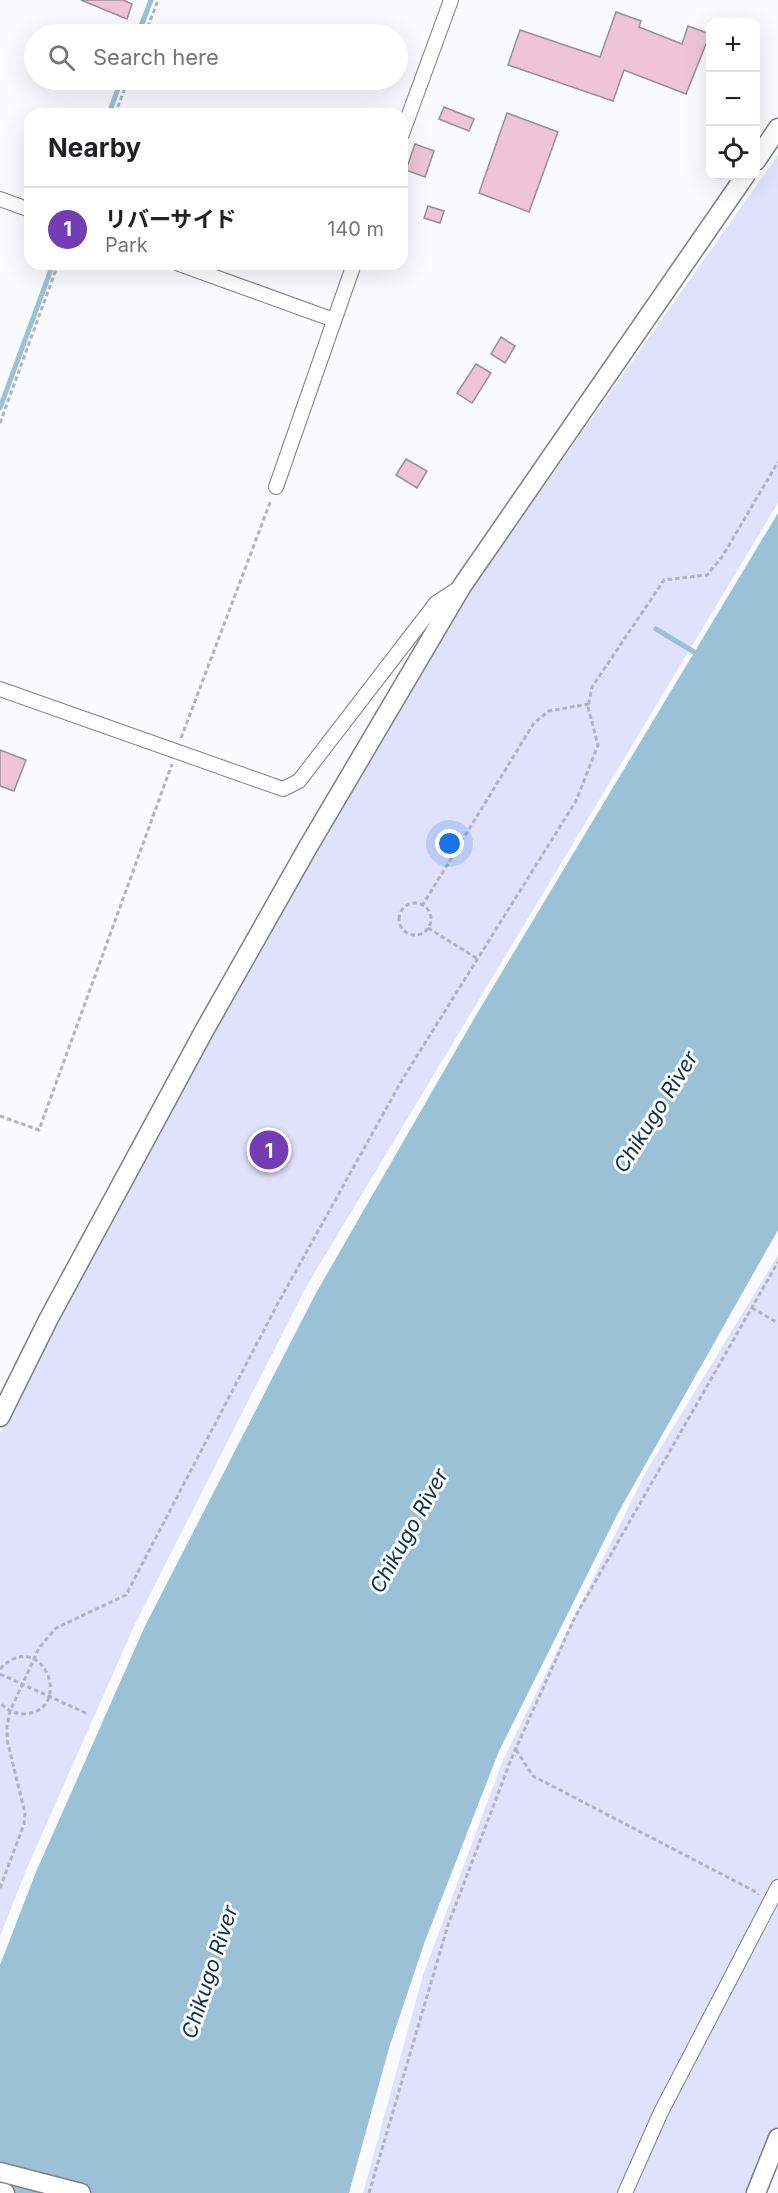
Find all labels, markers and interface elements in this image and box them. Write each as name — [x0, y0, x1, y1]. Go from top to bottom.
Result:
map controls — [706, 18, 760, 180]
button: + — [706, 18, 760, 72]
search box — [24, 24, 408, 90]
icon: search — [45, 41, 78, 74]
text: Search here — [93, 44, 219, 70]
button: − — [706, 72, 760, 126]
button: locate — [706, 126, 760, 180]
text: Nearby — [48, 132, 141, 163]
text: リバーサイド — [105, 206, 237, 232]
text: 1 — [63, 217, 72, 241]
text: 140 m — [327, 217, 384, 241]
text: Park — [105, 233, 148, 257]
your location — [435, 829, 464, 858]
water label: Chikugo River — [608, 1046, 703, 1177]
pin: 1 — [250, 1128, 288, 1172]
water label: Chikugo River — [364, 1463, 454, 1597]
water label: Chikugo River — [176, 1901, 243, 2041]

